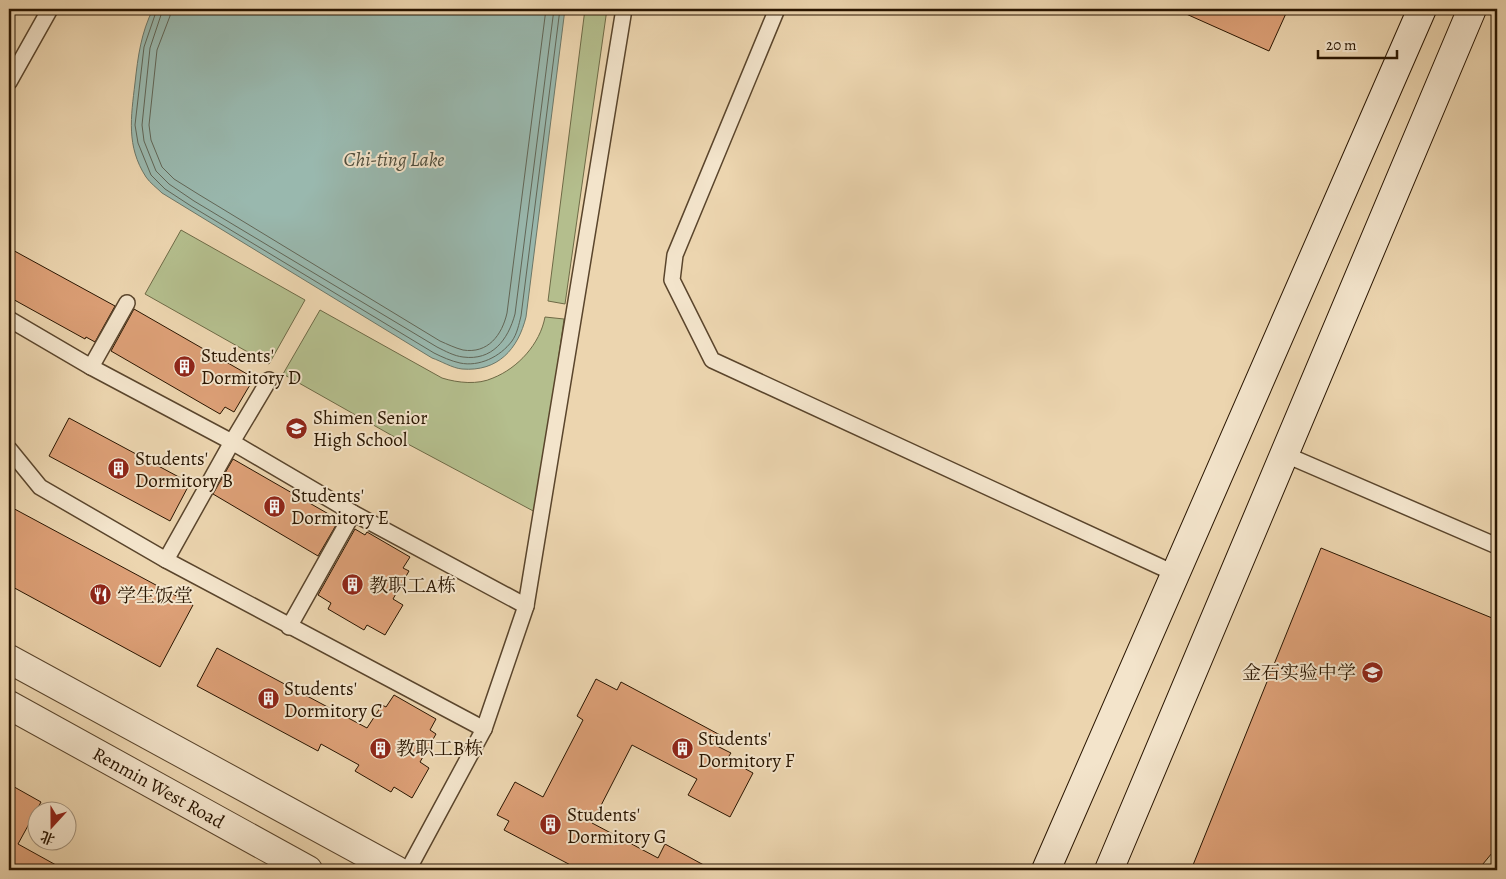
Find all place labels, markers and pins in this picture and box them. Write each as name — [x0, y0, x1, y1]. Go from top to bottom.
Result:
place label: Students' Dormitory D — [201, 343, 301, 391]
building icon: Students' Dormitory D — [173, 354, 197, 378]
place label: Shimen Senior High School — [313, 405, 428, 453]
school or university icon: Shimen Senior High School — [285, 416, 309, 440]
place label: Students' Dormitory B — [135, 446, 233, 494]
building icon: Students' Dormitory B — [107, 457, 131, 481]
place label: Students' Dormitory E — [291, 483, 389, 531]
building icon: Students' Dormitory E — [263, 494, 287, 518]
building icon: 教职工A栋 — [341, 573, 365, 597]
place label: 教职工A栋 — [369, 573, 456, 599]
restaurant icon: 学生饭堂 — [89, 583, 113, 607]
place label: 学生饭堂 — [117, 583, 193, 609]
place label: 金石实验中学 — [1242, 660, 1356, 686]
school or university icon: 金石实验中学 — [1360, 660, 1384, 684]
place label: Students' Dormitory C — [284, 676, 383, 724]
building icon: Students' Dormitory C — [256, 687, 280, 711]
place label: Students' Dormitory F — [698, 726, 795, 774]
building icon: 教职工B栋 — [368, 736, 392, 760]
place label: 教职工B栋 — [396, 736, 483, 762]
building icon: Students' Dormitory F — [670, 737, 694, 761]
place label: Students' Dormitory G — [567, 802, 666, 850]
building icon: Students' Dormitory G — [539, 813, 563, 837]

